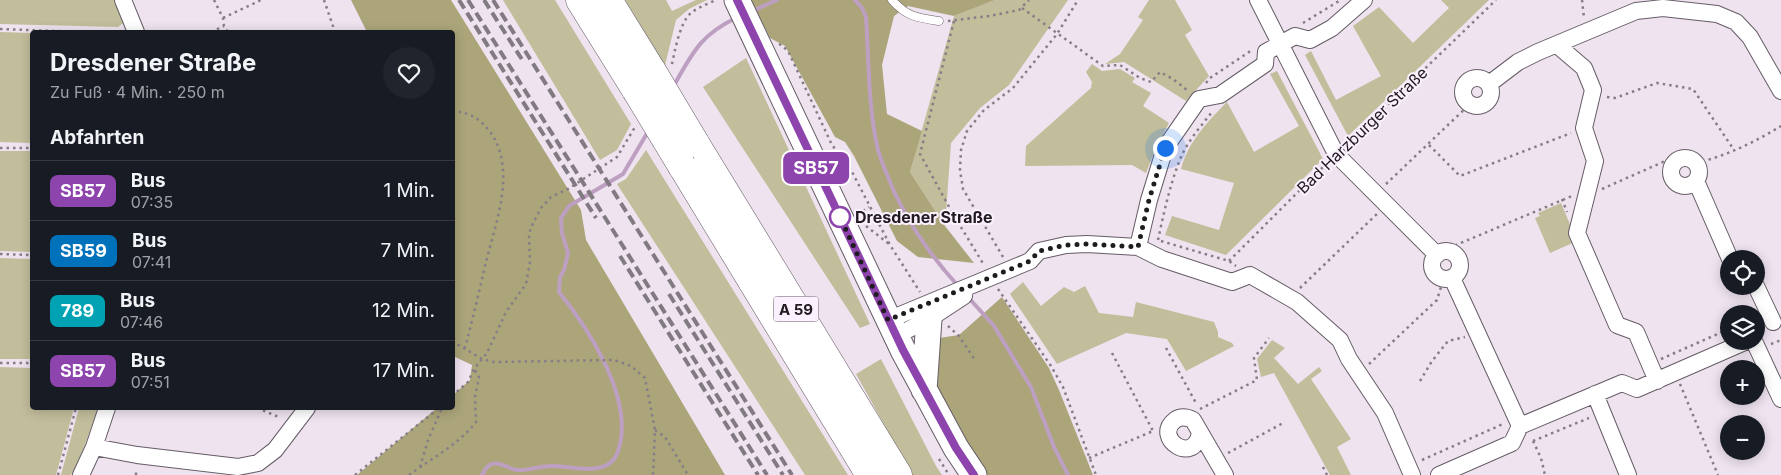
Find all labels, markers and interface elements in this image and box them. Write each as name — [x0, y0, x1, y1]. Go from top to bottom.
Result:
button: heart — [383, 47, 435, 99]
text: Dresdener Straße — [50, 48, 256, 77]
street label: Bad Harzburger Straße — [1293, 62, 1431, 198]
text: Zu Fuß · 4 Min. · 250 m — [50, 82, 225, 102]
text: Abfahrten — [50, 126, 144, 149]
your location — [1153, 136, 1178, 161]
line badge: SB57 — [781, 152, 851, 184]
text: SB57 — [793, 157, 839, 178]
text: Bus — [131, 169, 166, 192]
text: 1 Min. — [383, 179, 435, 202]
text: SB57 — [60, 180, 106, 201]
text: 07:35 — [131, 192, 173, 212]
marker: Dresdener Straße — [829, 206, 851, 228]
place label: Dresdener Straße — [855, 207, 993, 227]
text: Bus — [132, 229, 167, 252]
text: 7 Min. — [380, 239, 435, 262]
text: SB59 — [60, 240, 107, 261]
map controls — [1720, 250, 1765, 460]
button: locate — [1720, 250, 1765, 295]
text: 07:41 — [132, 252, 171, 272]
text: Bus — [120, 289, 155, 312]
road number: A 59 — [774, 296, 818, 322]
text: 12 Min. — [372, 299, 435, 322]
text: 789 — [61, 300, 94, 321]
button: layers — [1720, 305, 1765, 350]
text: 07:46 — [120, 312, 163, 332]
text: Bus — [131, 349, 166, 372]
text: 17 Min. — [373, 359, 435, 382]
text: SB57 — [60, 360, 106, 381]
button: + — [1720, 360, 1765, 405]
text: 07:51 — [131, 372, 170, 392]
button: − — [1720, 415, 1765, 460]

